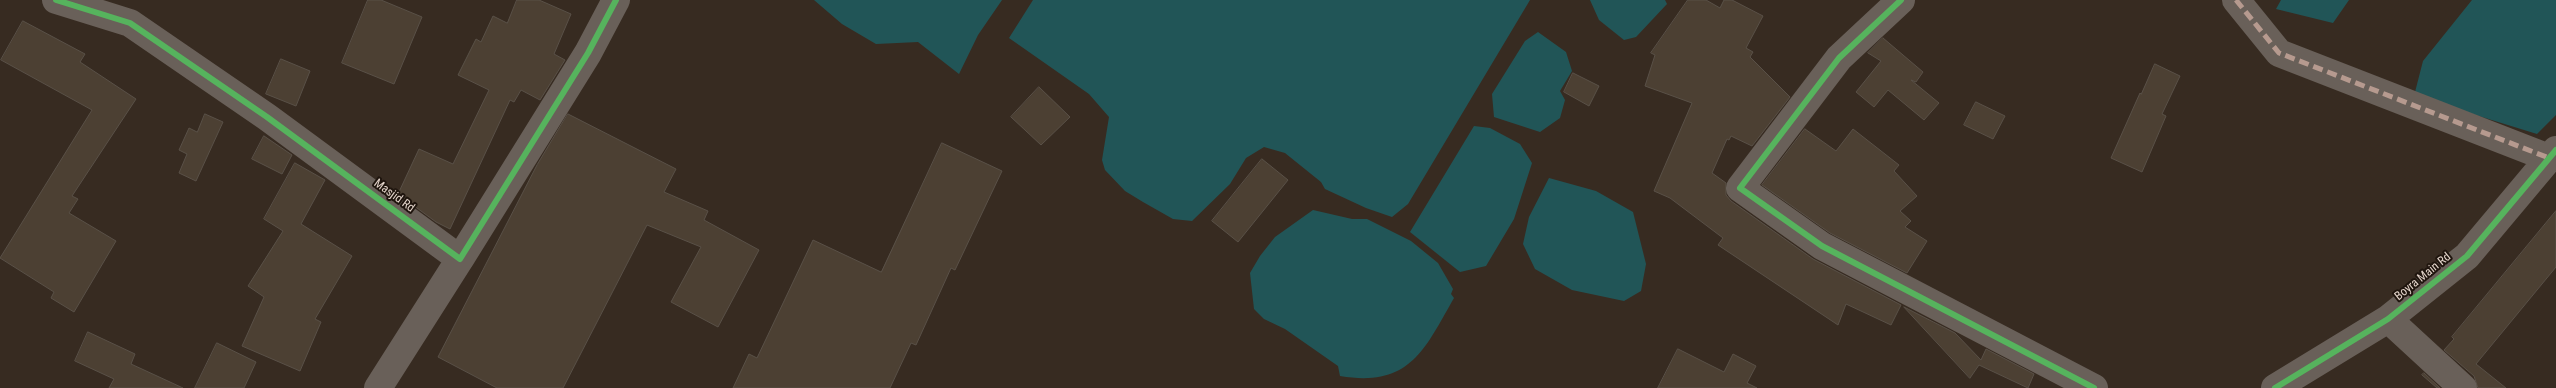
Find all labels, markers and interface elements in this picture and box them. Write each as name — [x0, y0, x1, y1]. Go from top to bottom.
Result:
street label: Masjid Rd — [371, 176, 417, 216]
street label: Boyra Main Rd — [2392, 250, 2454, 304]

